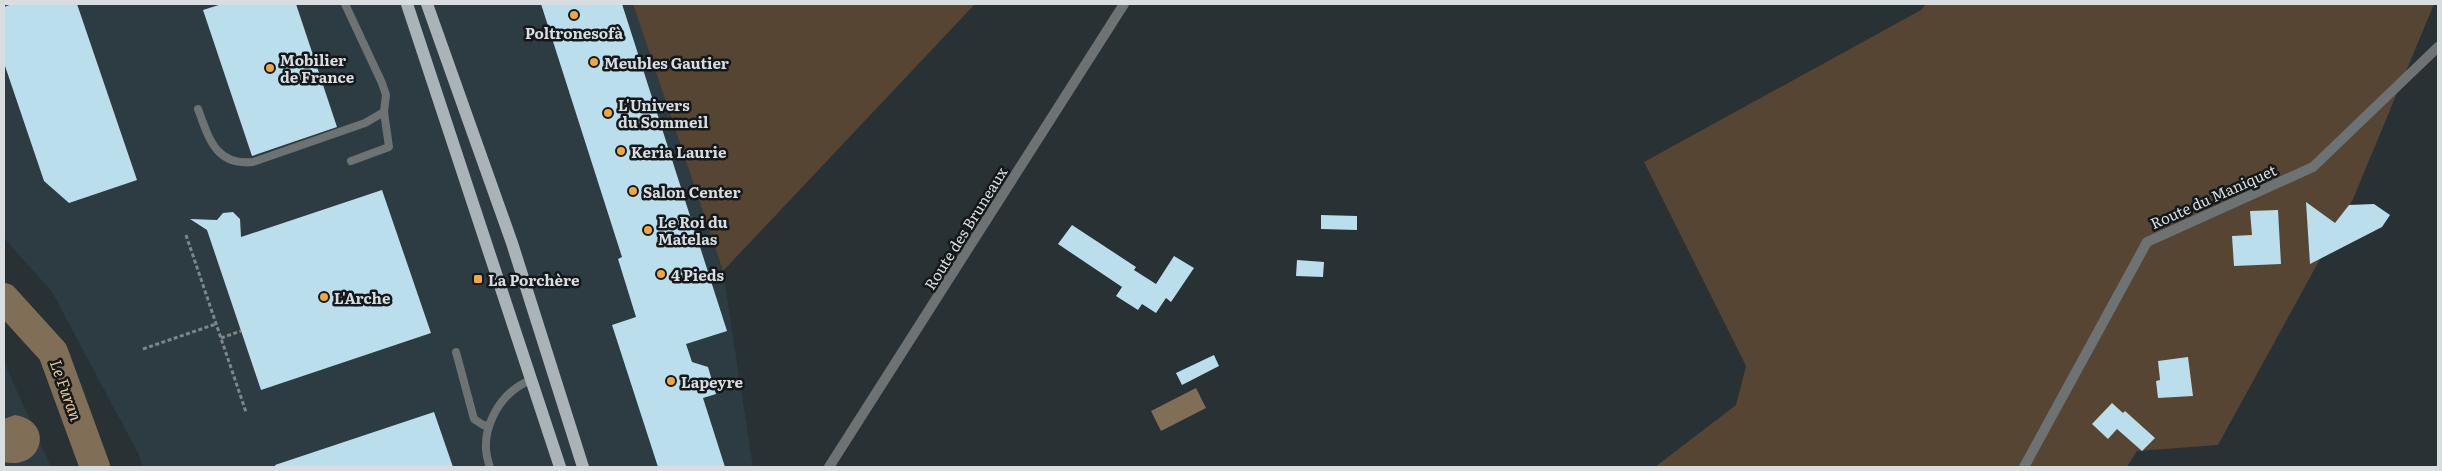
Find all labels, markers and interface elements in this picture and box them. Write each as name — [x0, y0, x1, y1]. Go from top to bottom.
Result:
marker: Poltronesofà — [568, 9, 580, 21]
place label: Poltronesofà — [525, 21, 623, 44]
place label: Mobilier de France — [280, 48, 355, 88]
place label: Meubles Gautier — [604, 51, 729, 74]
marker: Meubles Gautier — [588, 56, 600, 68]
marker: Mobilier de France — [264, 62, 276, 74]
place label: L'Univers du Sommeil — [618, 93, 709, 133]
marker: L'Univers du Sommeil — [602, 107, 614, 119]
place label: Keria Laurie — [631, 140, 727, 163]
marker: Keria Laurie — [615, 145, 627, 157]
street label: Route du Maniquet — [2146, 158, 2280, 234]
street label: Route des Bruneaux — [918, 162, 1012, 294]
place label: Salon Center — [643, 180, 741, 203]
marker: Salon Center — [627, 185, 639, 197]
place label: Le Roi du Matelas — [658, 210, 728, 250]
marker: Le Roi du Matelas — [642, 224, 654, 236]
place label: 4 Pieds — [671, 263, 725, 286]
place label: La Porchère — [488, 268, 580, 291]
marker: 4 Pieds — [655, 268, 667, 280]
marker: La Porchère — [472, 273, 484, 285]
place label: L'Arche — [334, 286, 391, 309]
marker: L'Arche — [318, 291, 330, 303]
water label: Le Furan — [45, 356, 89, 424]
place label: Lapeyre — [681, 370, 743, 393]
marker: Lapeyre — [665, 375, 677, 387]

